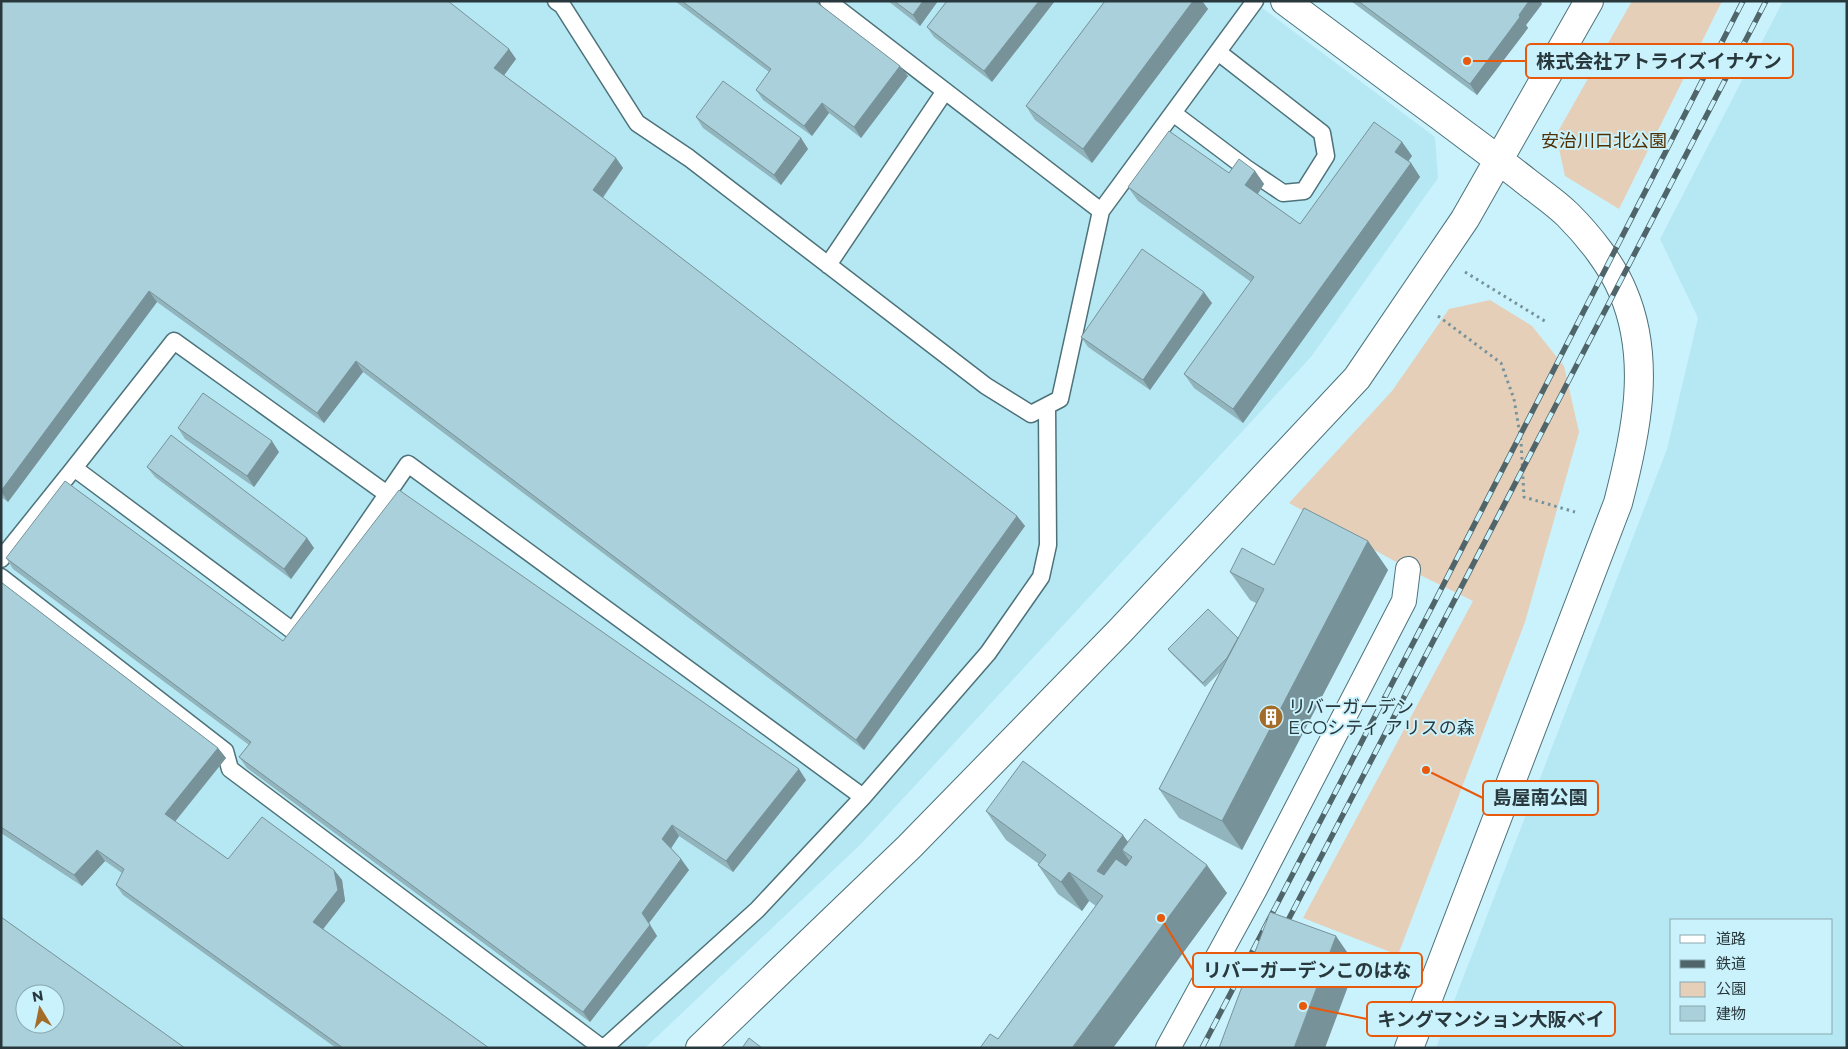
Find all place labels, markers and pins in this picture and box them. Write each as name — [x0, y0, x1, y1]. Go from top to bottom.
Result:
callout: 株式会社アトライズイナケン — [1526, 44, 1793, 78]
place label: リバーガーデン ECOシティ アリスの森 — [1288, 696, 1475, 739]
building icon: リバーガーデン ECOシティ アリスの森 — [1258, 704, 1284, 730]
callout: 島屋南公園 — [1483, 781, 1598, 815]
callout: リバーガーデンこのはな — [1193, 953, 1422, 987]
callout: キングマンション大阪ベイ — [1367, 1002, 1615, 1036]

